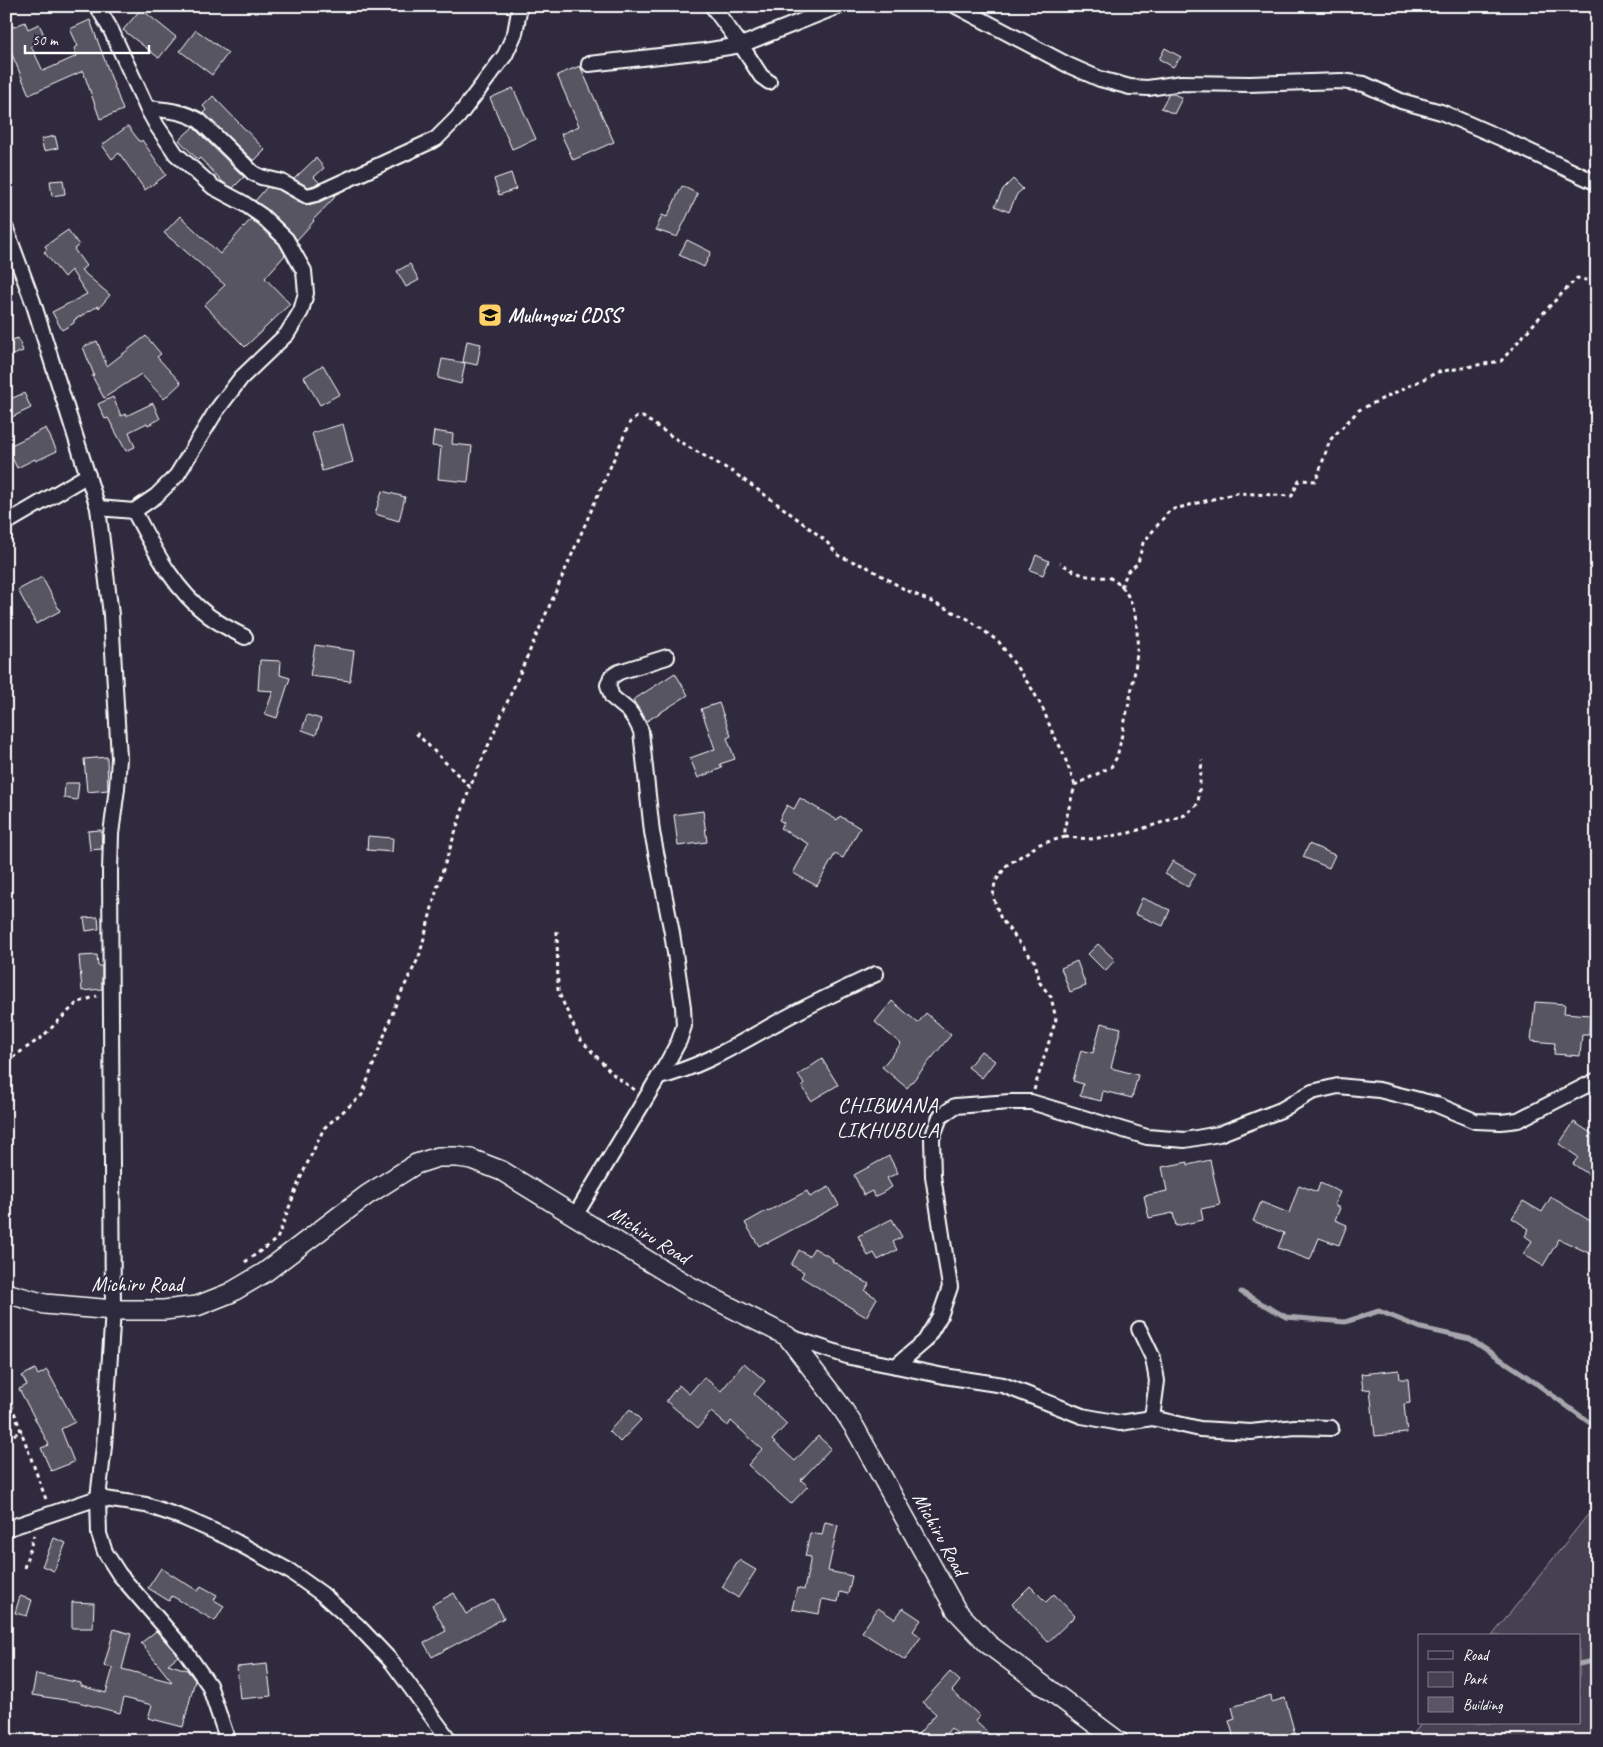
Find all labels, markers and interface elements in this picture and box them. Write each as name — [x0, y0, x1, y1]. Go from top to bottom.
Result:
scale bar — [25, 22, 149, 54]
text: 50 m — [32, 31, 59, 50]
school or university icon: Mulunguzi CDSS — [477, 302, 503, 328]
place label: Mulunguzi CDSS — [508, 303, 625, 328]
district label: CHIBWANA LIKHUBULA — [837, 1091, 939, 1144]
street label: Michiru Road — [604, 1200, 697, 1271]
street label: Michiru Road — [91, 1272, 186, 1297]
street label: Michiru Road — [907, 1488, 975, 1583]
legend — [1418, 1634, 1580, 1724]
text: Road — [1463, 1646, 1490, 1665]
text: Park — [1463, 1670, 1488, 1689]
text: Building — [1463, 1696, 1503, 1715]

